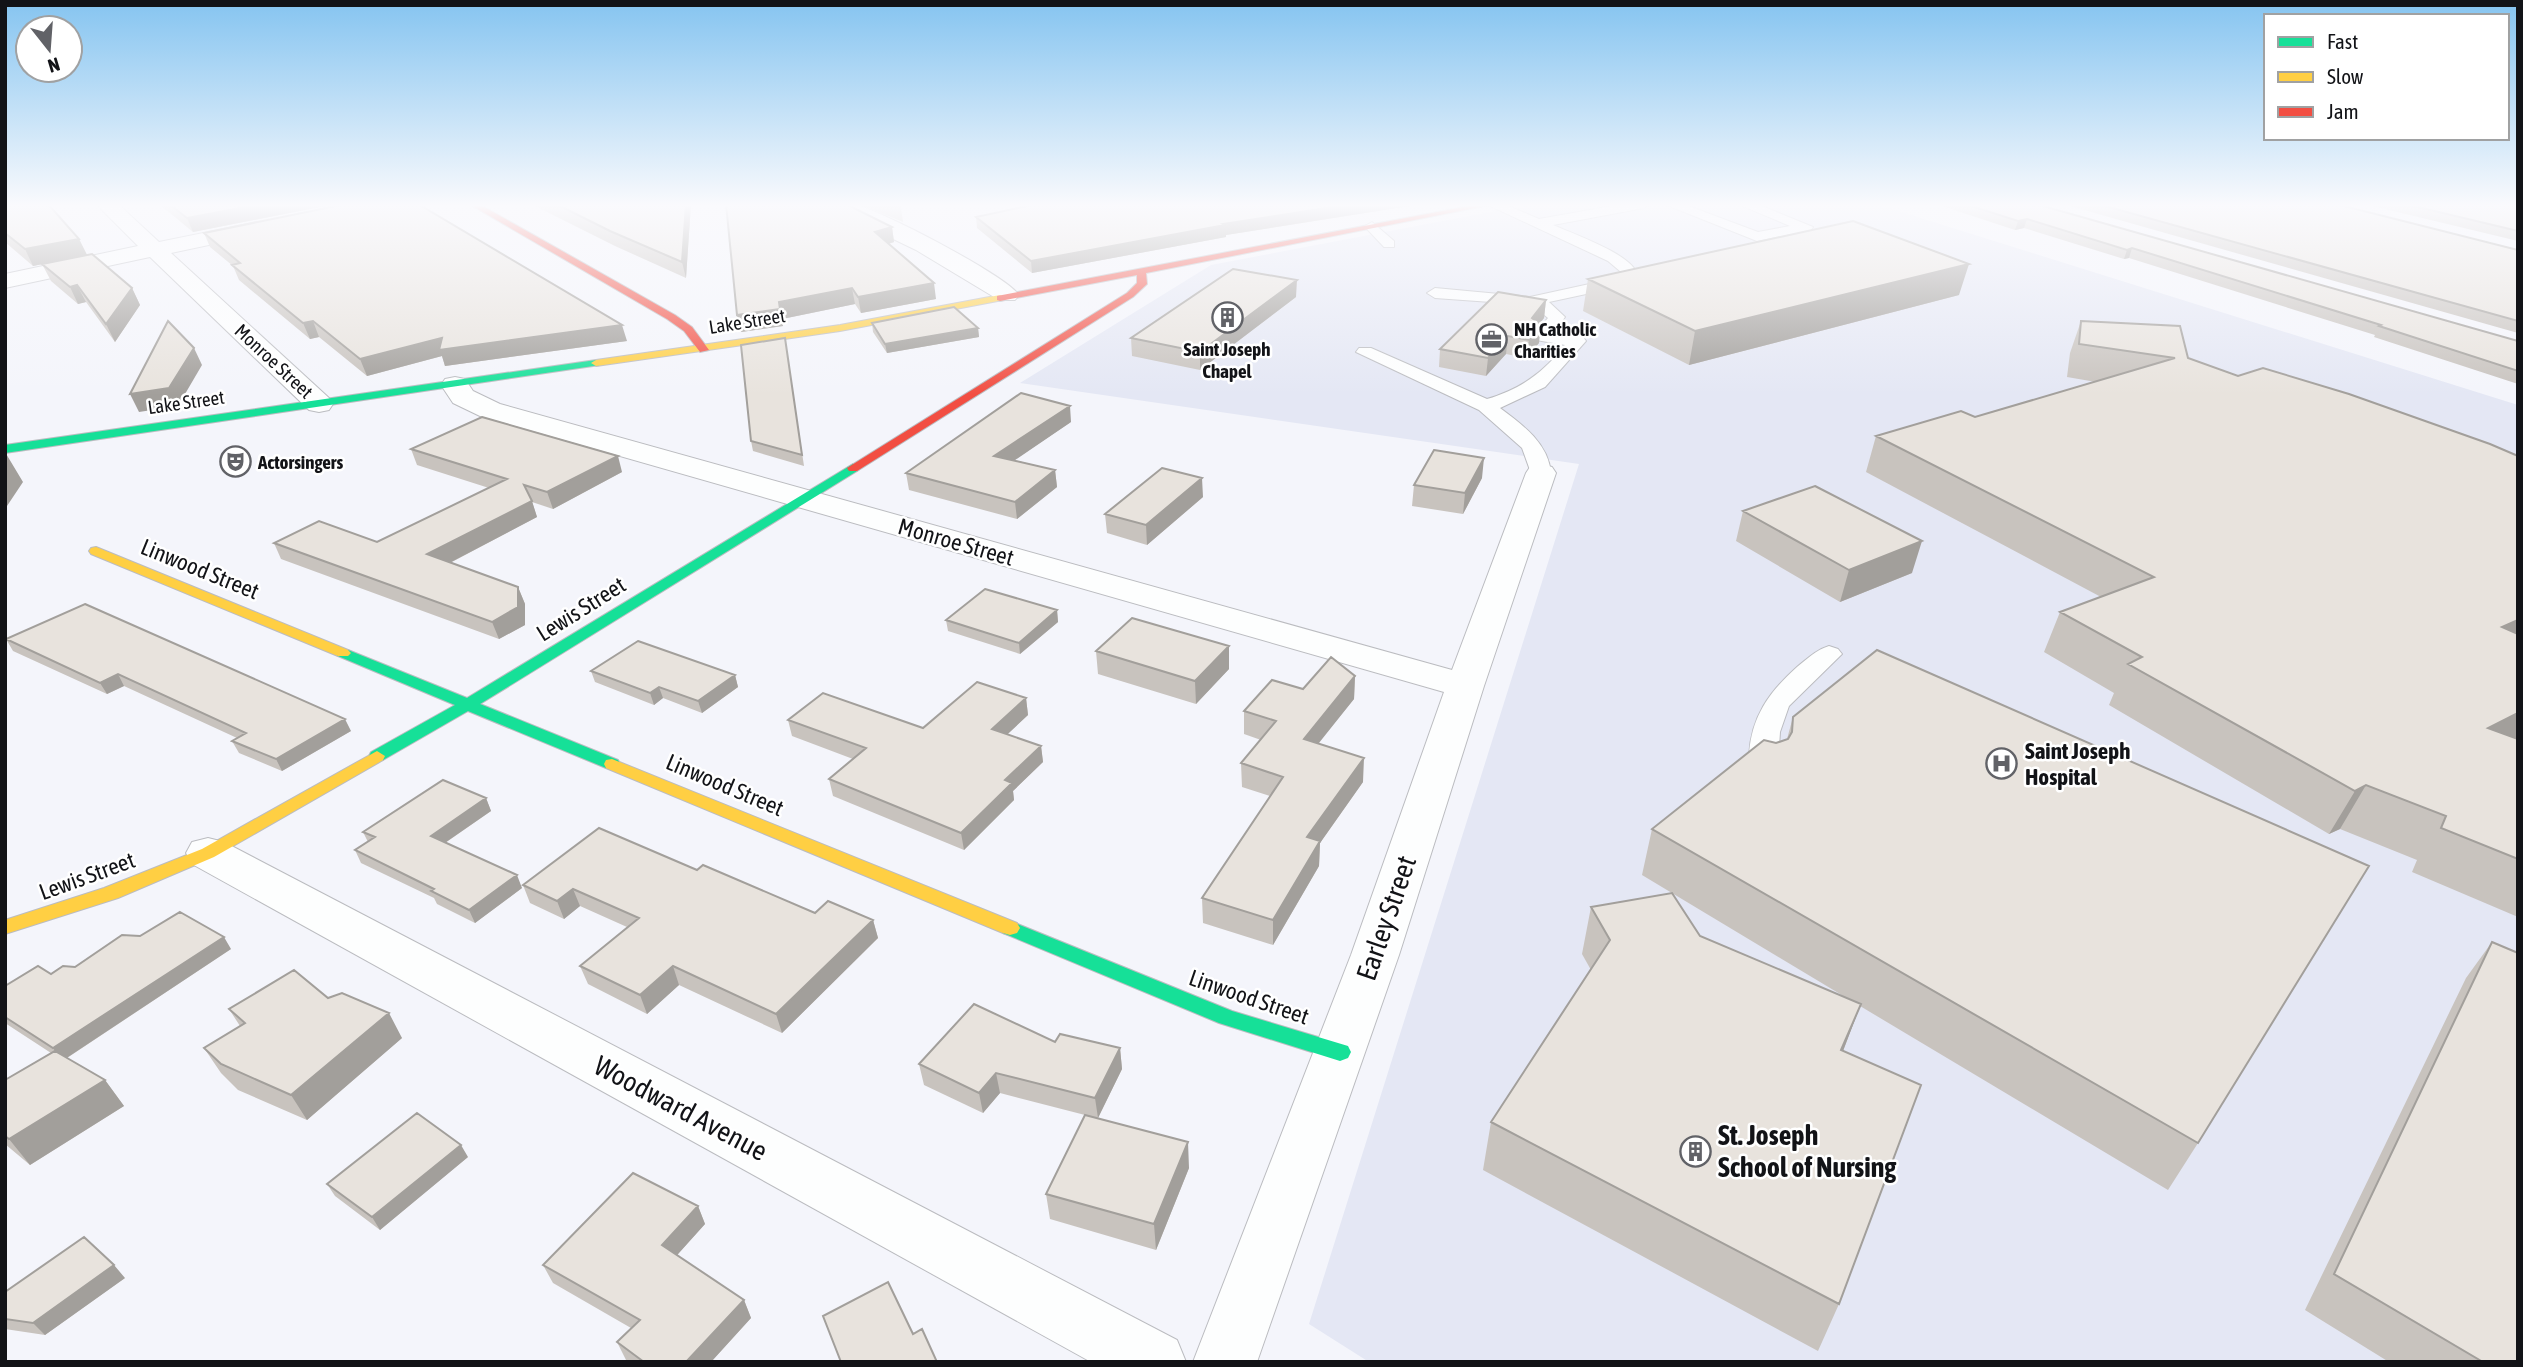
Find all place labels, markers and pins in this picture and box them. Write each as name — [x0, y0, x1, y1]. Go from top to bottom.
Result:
building icon: Saint Joseph Chapel — [1210, 301, 1244, 335]
place label: NH Catholic Charities — [1514, 318, 1596, 362]
office icon: NH Catholic Charities — [1474, 323, 1508, 357]
place label: Saint Joseph Chapel — [1183, 338, 1271, 382]
theatre icon: Actorsingers — [218, 445, 252, 479]
place label: Actorsingers — [257, 451, 343, 473]
place label: Saint Joseph Hospital — [2025, 738, 2130, 790]
hospital icon: Saint Joseph Hospital — [1985, 747, 2019, 781]
place label: St. Joseph School of Nursing — [1718, 1119, 1897, 1183]
building icon: St. Joseph School of Nursing — [1678, 1134, 1712, 1168]

